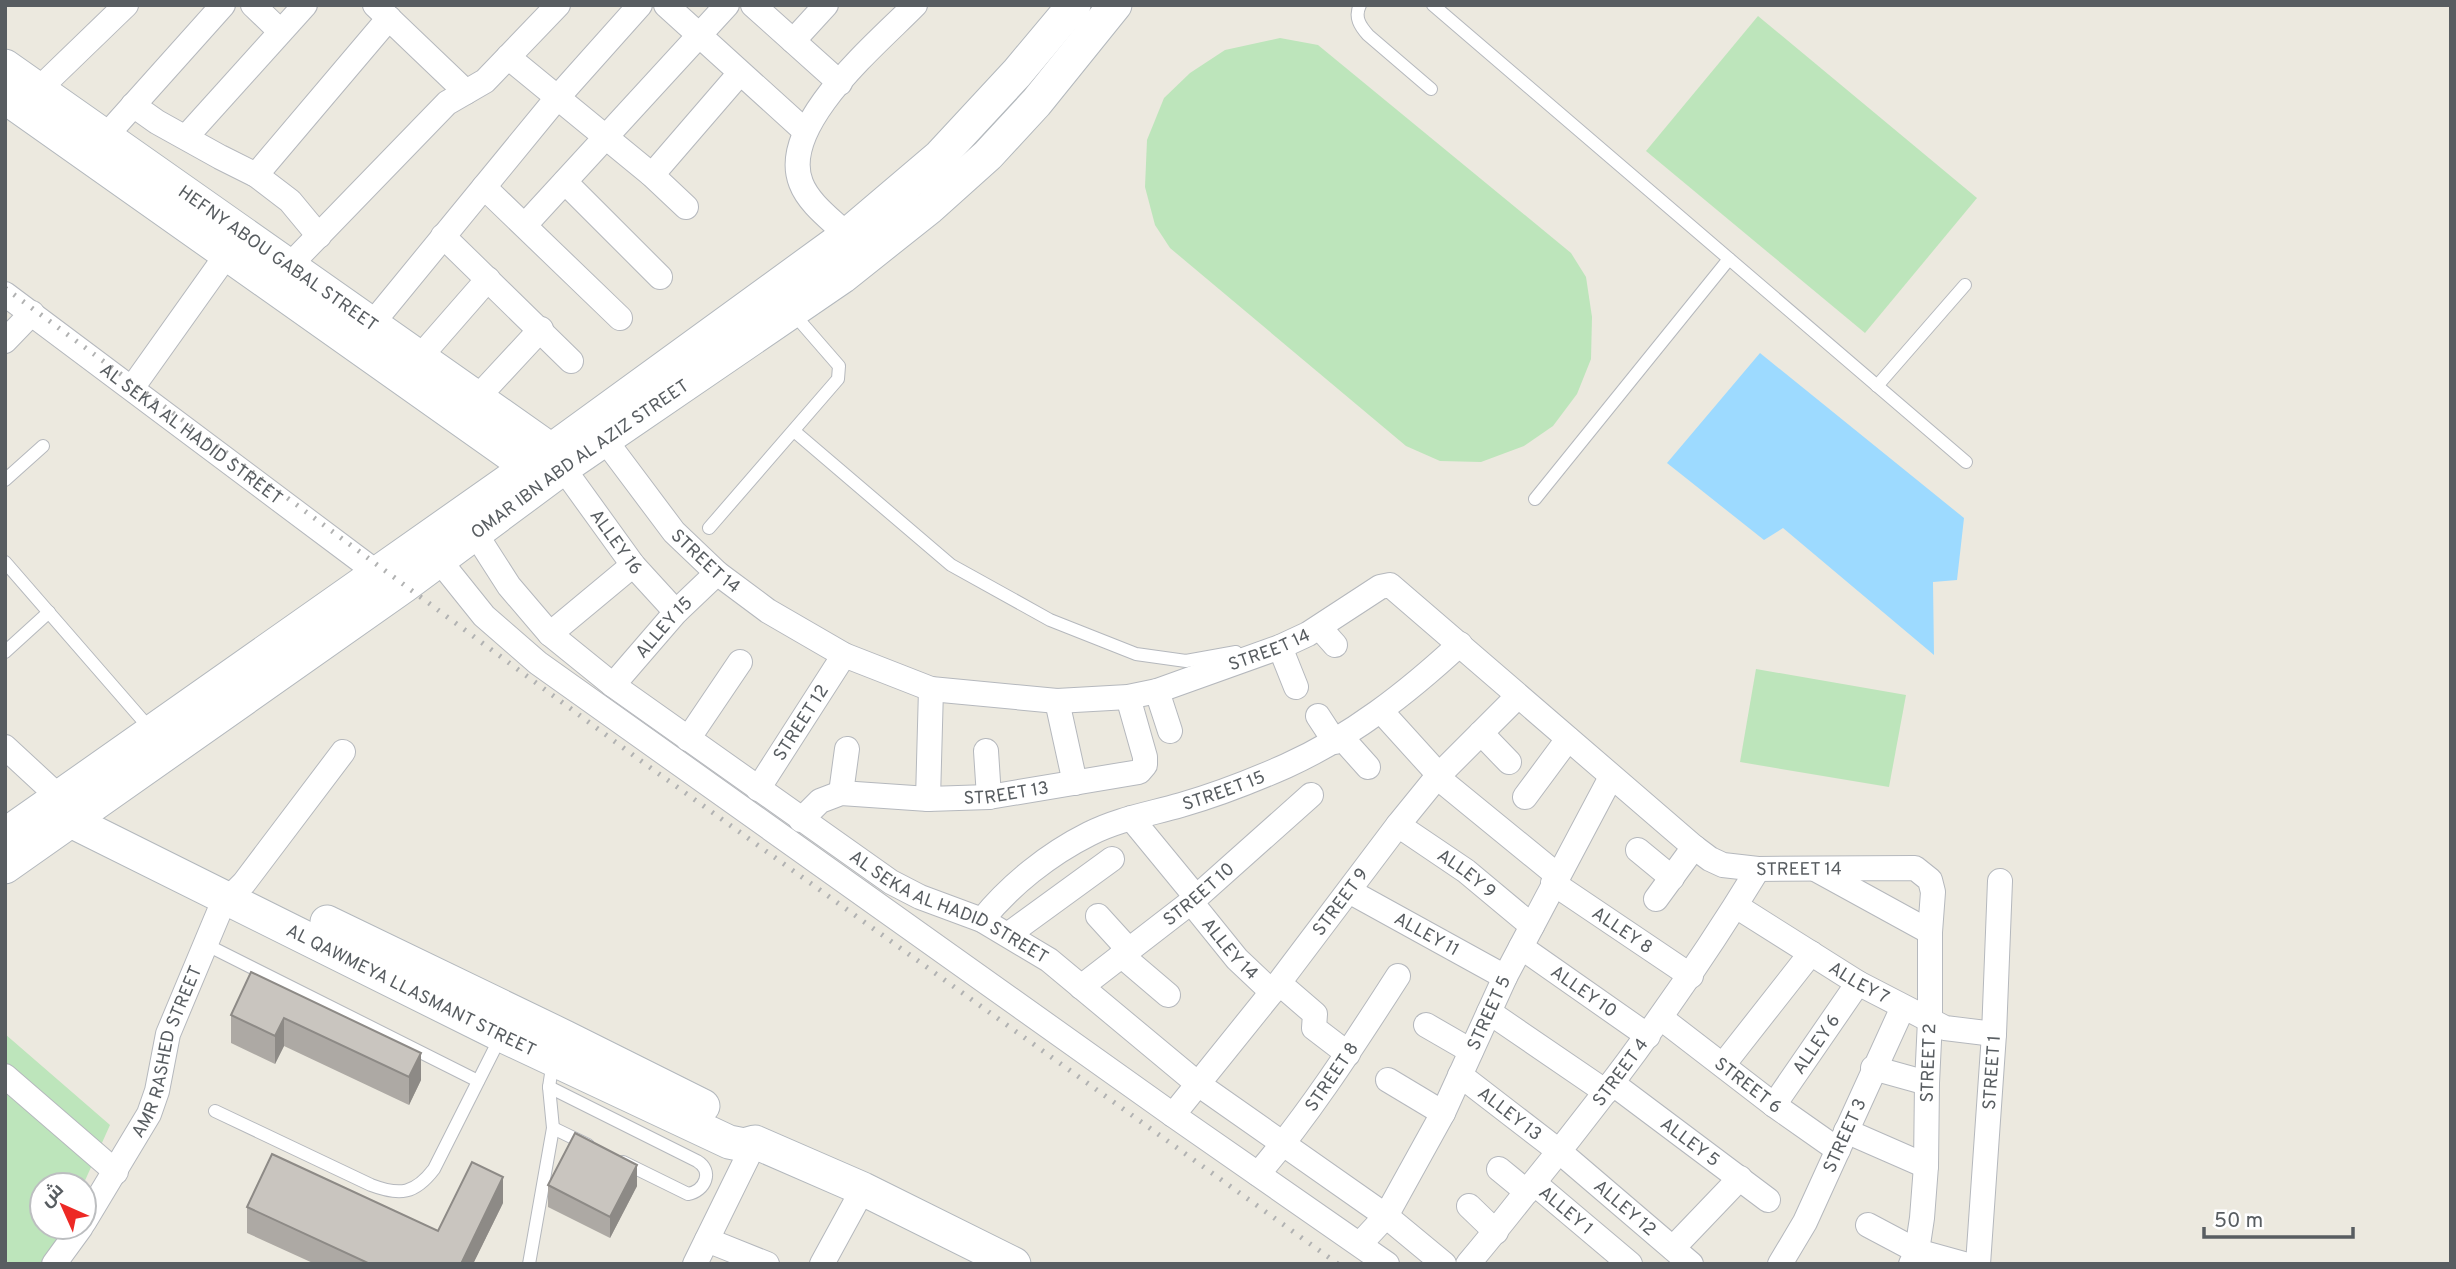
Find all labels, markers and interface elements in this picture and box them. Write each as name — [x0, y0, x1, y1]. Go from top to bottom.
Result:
street label: HEFNY ABOU GABAL STREET — [173, 181, 382, 338]
street label: AL SEKA AL HADID STREET — [95, 359, 287, 511]
street label: OMAR IBN ABD AL AZIZ STREET — [467, 375, 694, 545]
street label: ALLEY 16 — [584, 506, 646, 580]
street label: STREET 14 — [665, 525, 744, 599]
street label: ALLEY 15 — [631, 592, 698, 664]
street label: STREET 14 — [1226, 625, 1314, 677]
street label: STREET 12 — [769, 681, 835, 766]
street label: STREET 15 — [1180, 766, 1269, 817]
street label: STREET 13 — [963, 777, 1051, 811]
street label: ALLEY 9 — [1432, 845, 1500, 904]
street label: AL SEKA AL HADID STREET — [844, 846, 1052, 970]
street label: STREET 10 — [1159, 858, 1240, 932]
street label: STREET 14 — [1756, 858, 1842, 882]
street label: STREET 9 — [1308, 864, 1374, 941]
street label: ALLEY 8 — [1587, 902, 1657, 960]
street label: ALLEY 11 — [1390, 908, 1463, 962]
street label: ALLEY 14 — [1196, 914, 1262, 986]
street label: AL QAWMEYA LLASMANT STREET — [282, 920, 539, 1063]
street label: ALLEY 7 — [1824, 957, 1893, 1010]
street label: ALLEY 10 — [1546, 961, 1621, 1024]
street label: AMR RASHED STREET — [127, 963, 208, 1143]
street label: STREET 5 — [1463, 973, 1517, 1054]
street label: ALLEY 6 — [1788, 1010, 1846, 1080]
street label: STREET 2 — [1917, 1023, 1942, 1103]
street label: STREET 4 — [1588, 1034, 1654, 1112]
street label: STREET 1 — [1979, 1034, 2007, 1111]
street label: STREET 8 — [1301, 1038, 1365, 1117]
street label: STREET 6 — [1709, 1053, 1785, 1120]
street label: ALLEY 13 — [1472, 1083, 1546, 1147]
street label: STREET 3 — [1819, 1095, 1873, 1177]
street label: ALLEY 5 — [1655, 1113, 1724, 1173]
north arrow — [28, 1171, 98, 1241]
street label: ALLEY 12 — [1588, 1176, 1660, 1242]
text: ش — [35, 1178, 70, 1213]
street label: ALLEY 1 — [1533, 1182, 1597, 1241]
scale bar — [2204, 1196, 2353, 1240]
text: 50 m — [2214, 1208, 2263, 1235]

